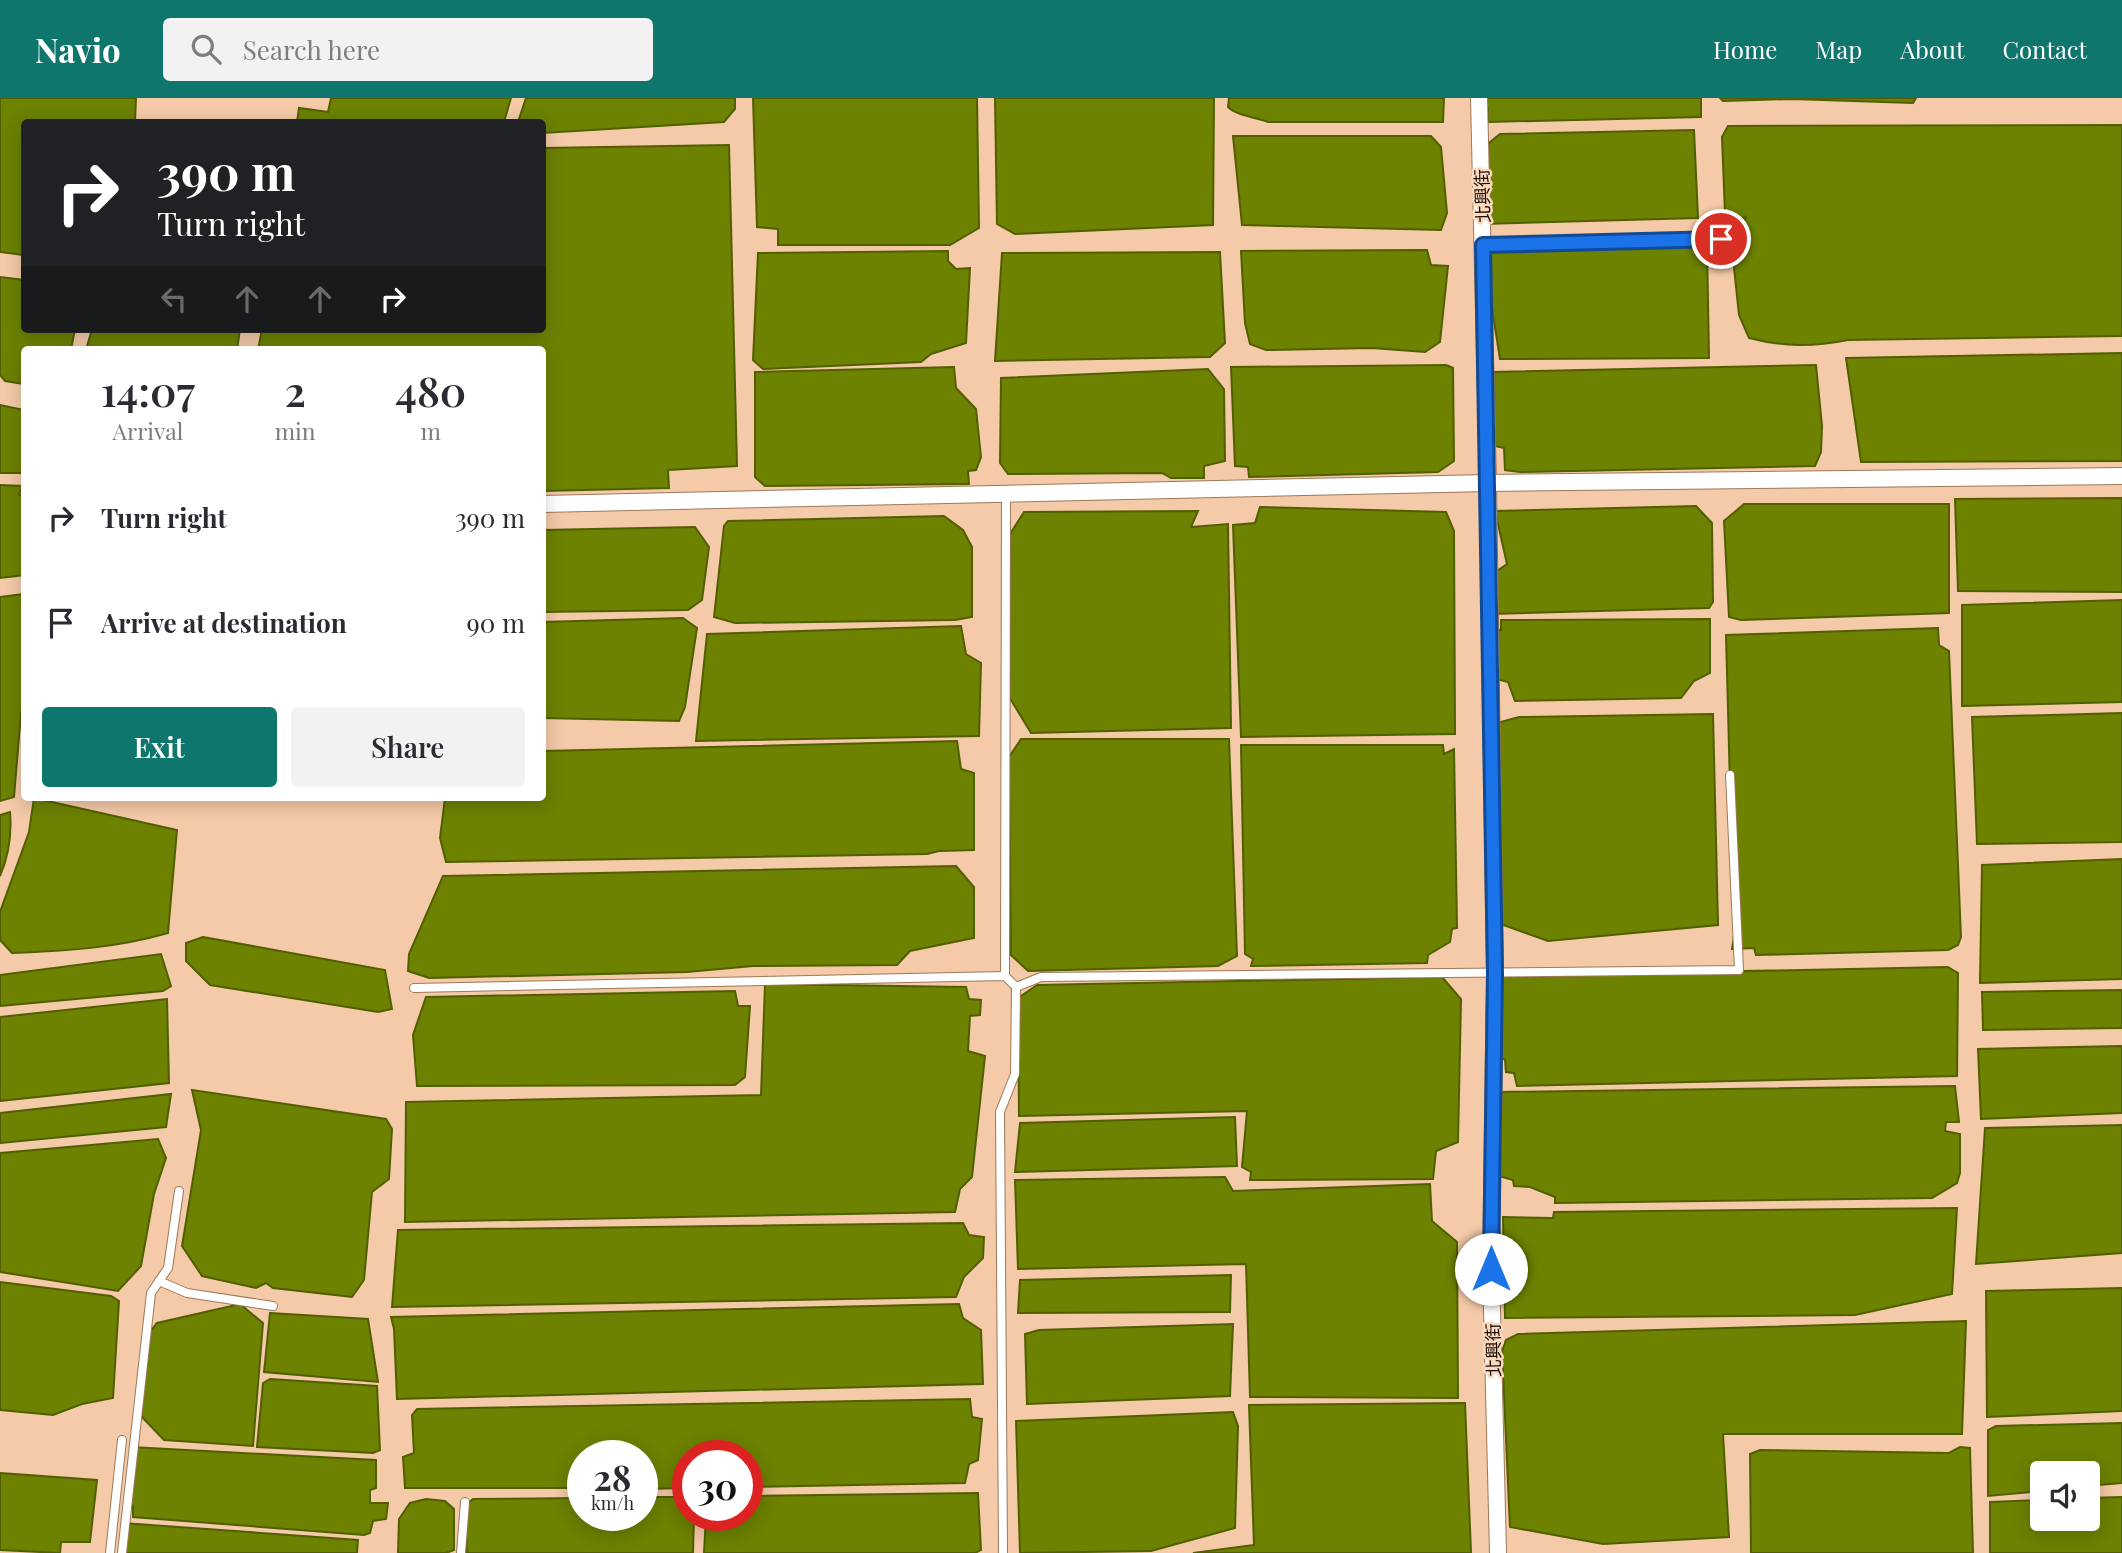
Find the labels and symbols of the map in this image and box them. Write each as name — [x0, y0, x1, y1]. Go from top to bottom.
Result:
street label: 北興街 — [1469, 169, 1495, 223]
pin — [1691, 209, 1751, 269]
position arrow — [1454, 1232, 1528, 1306]
street label: 北興街 — [1481, 1323, 1505, 1377]
speed limit sign: 30 — [672, 1440, 763, 1531]

